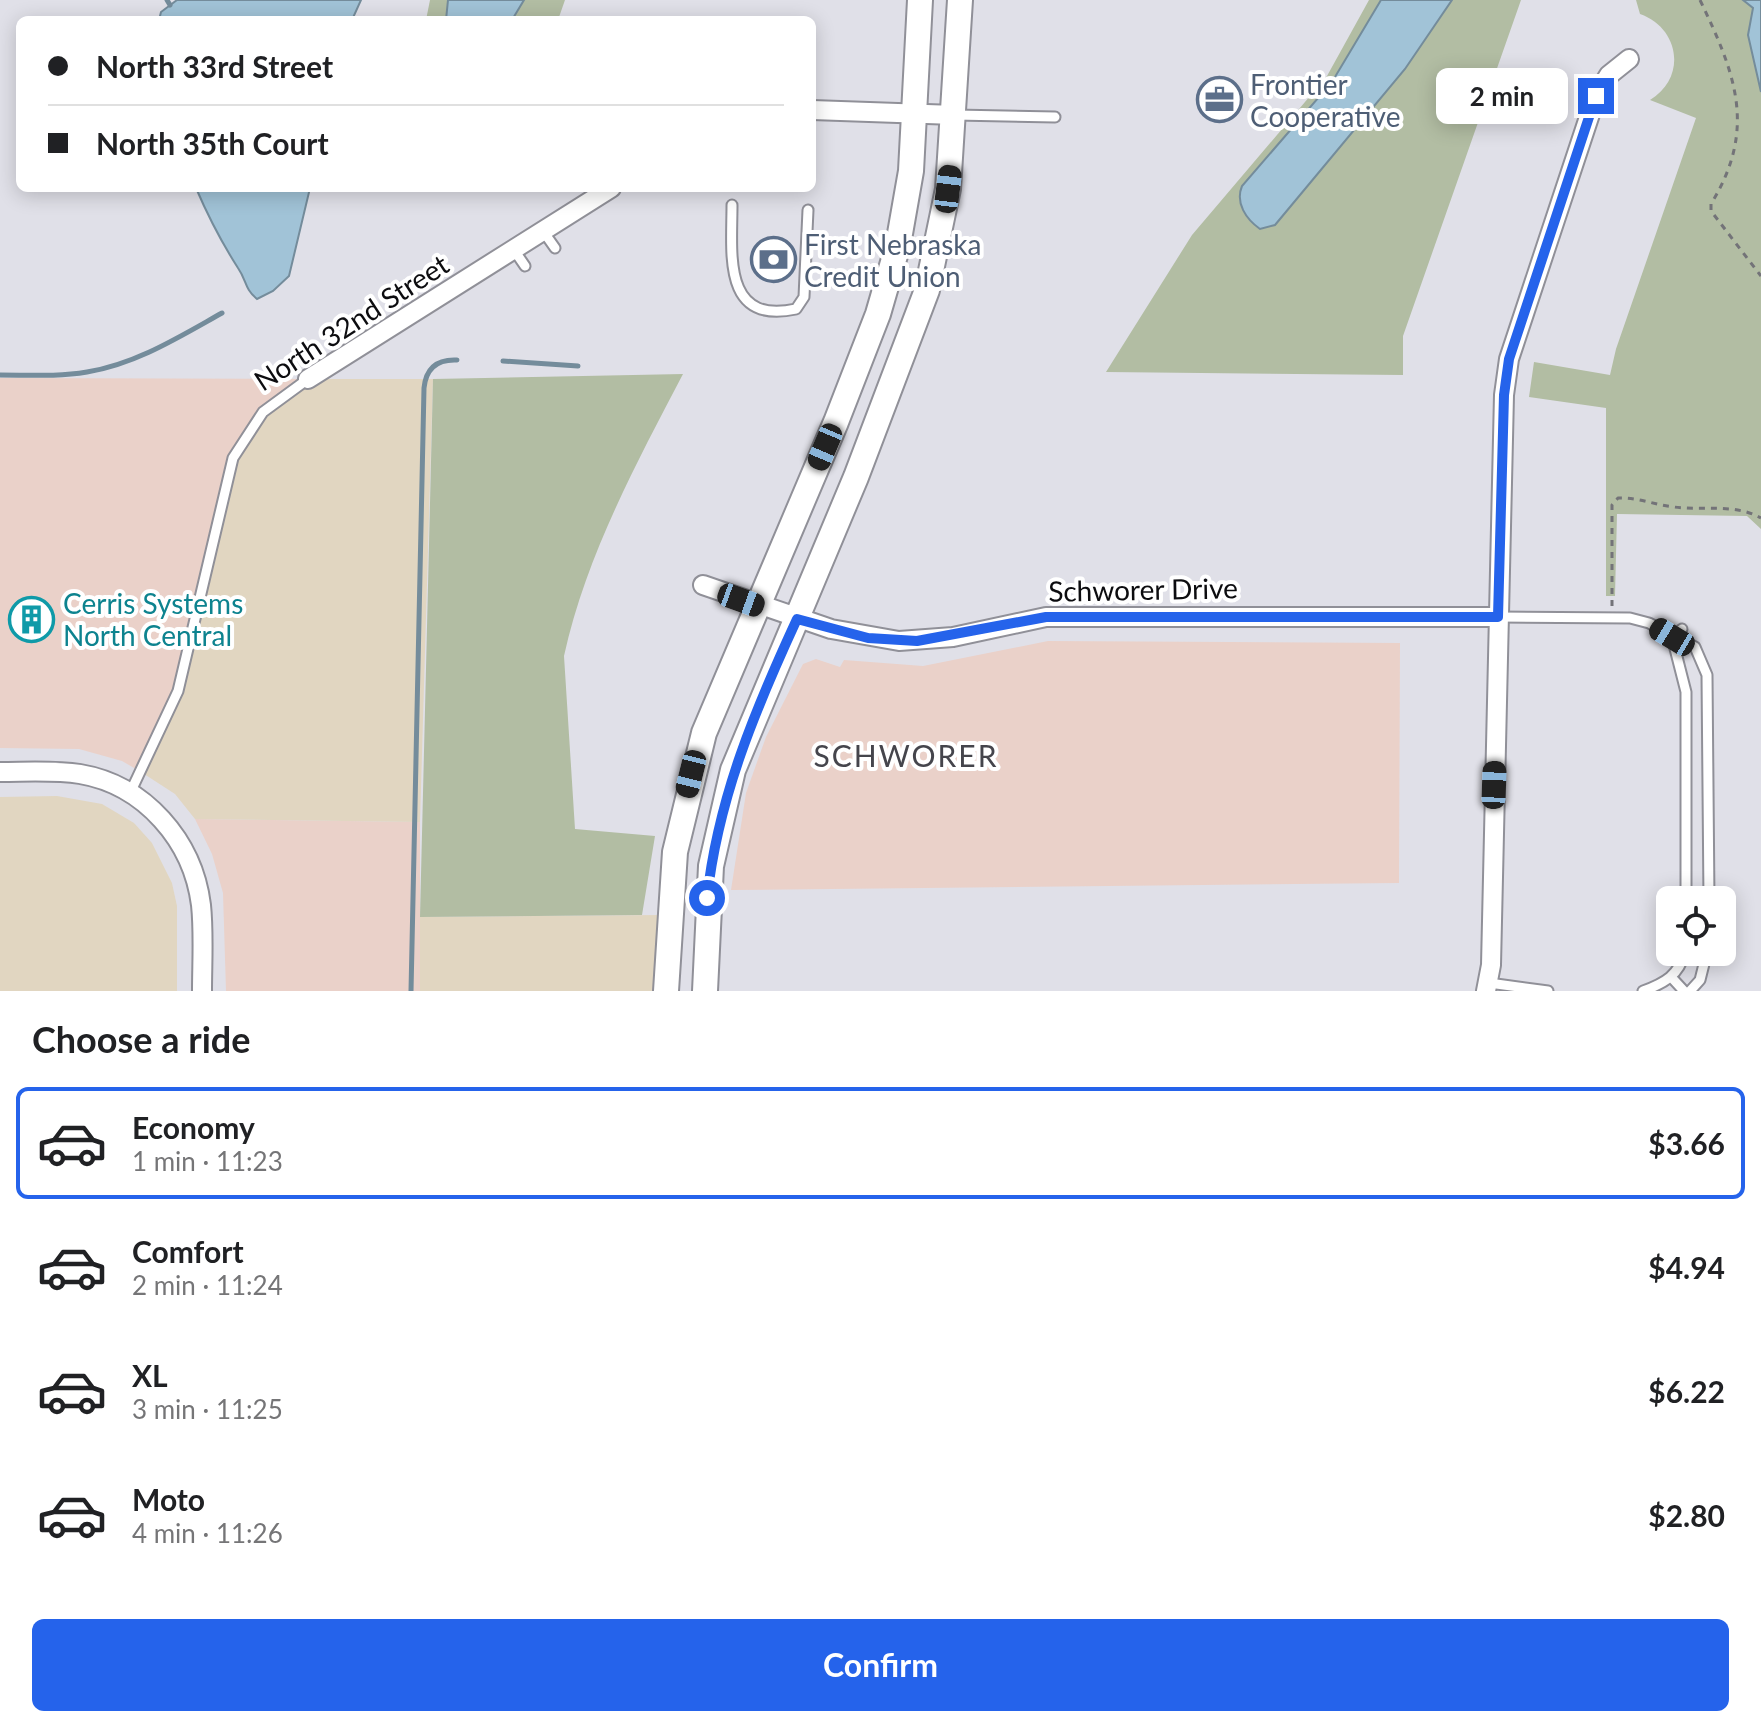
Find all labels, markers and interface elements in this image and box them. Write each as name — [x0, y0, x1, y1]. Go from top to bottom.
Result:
text: North 33rd Street — [96, 48, 333, 84]
place label: Frontier Cooperative — [1250, 67, 1400, 133]
callout: 2 min — [1436, 68, 1568, 124]
office icon: Frontier Cooperative — [1195, 76, 1243, 124]
route end — [1578, 78, 1614, 114]
text: 2 min — [1470, 80, 1534, 112]
text: North 35th Court — [96, 125, 329, 161]
car — [933, 164, 963, 214]
place label: First Nebraska Credit Union — [804, 227, 982, 293]
bank icon: First Nebraska Credit Union — [749, 236, 797, 284]
street label: North 32nd Street — [248, 247, 454, 397]
car — [805, 420, 845, 474]
street label: Schworer Drive — [1048, 570, 1238, 608]
car — [714, 581, 768, 619]
place label: Cerris Systems North Central — [63, 586, 243, 652]
building icon: Cerris Systems North Central — [8, 595, 56, 643]
car — [1645, 614, 1699, 660]
district label: SCHWORER — [814, 737, 998, 773]
car — [674, 748, 708, 800]
car — [1481, 761, 1507, 809]
route start — [689, 880, 725, 916]
map controls — [1656, 886, 1736, 966]
button: locate — [1656, 886, 1736, 966]
text: Choose a ride — [32, 1017, 251, 1061]
icon: car — [36, 1107, 108, 1179]
text: Economy — [132, 1109, 255, 1145]
text: $3.66 — [1648, 1125, 1725, 1161]
text: 1 min · 11:23 — [132, 1145, 283, 1177]
icon: car — [36, 1231, 108, 1303]
text: Comfort — [132, 1233, 244, 1269]
text: $4.94 — [1648, 1249, 1725, 1285]
text: 2 min · 11:24 — [132, 1269, 283, 1301]
icon: car — [36, 1355, 108, 1427]
text: XL — [132, 1357, 168, 1393]
text: $6.22 — [1648, 1373, 1725, 1409]
text: 3 min · 11:25 — [132, 1393, 283, 1425]
icon: car — [36, 1479, 108, 1551]
text: Moto — [132, 1481, 205, 1517]
text: $2.80 — [1648, 1497, 1725, 1533]
text: 4 min · 11:26 — [132, 1517, 283, 1549]
button: Confirm — [32, 1619, 1729, 1711]

